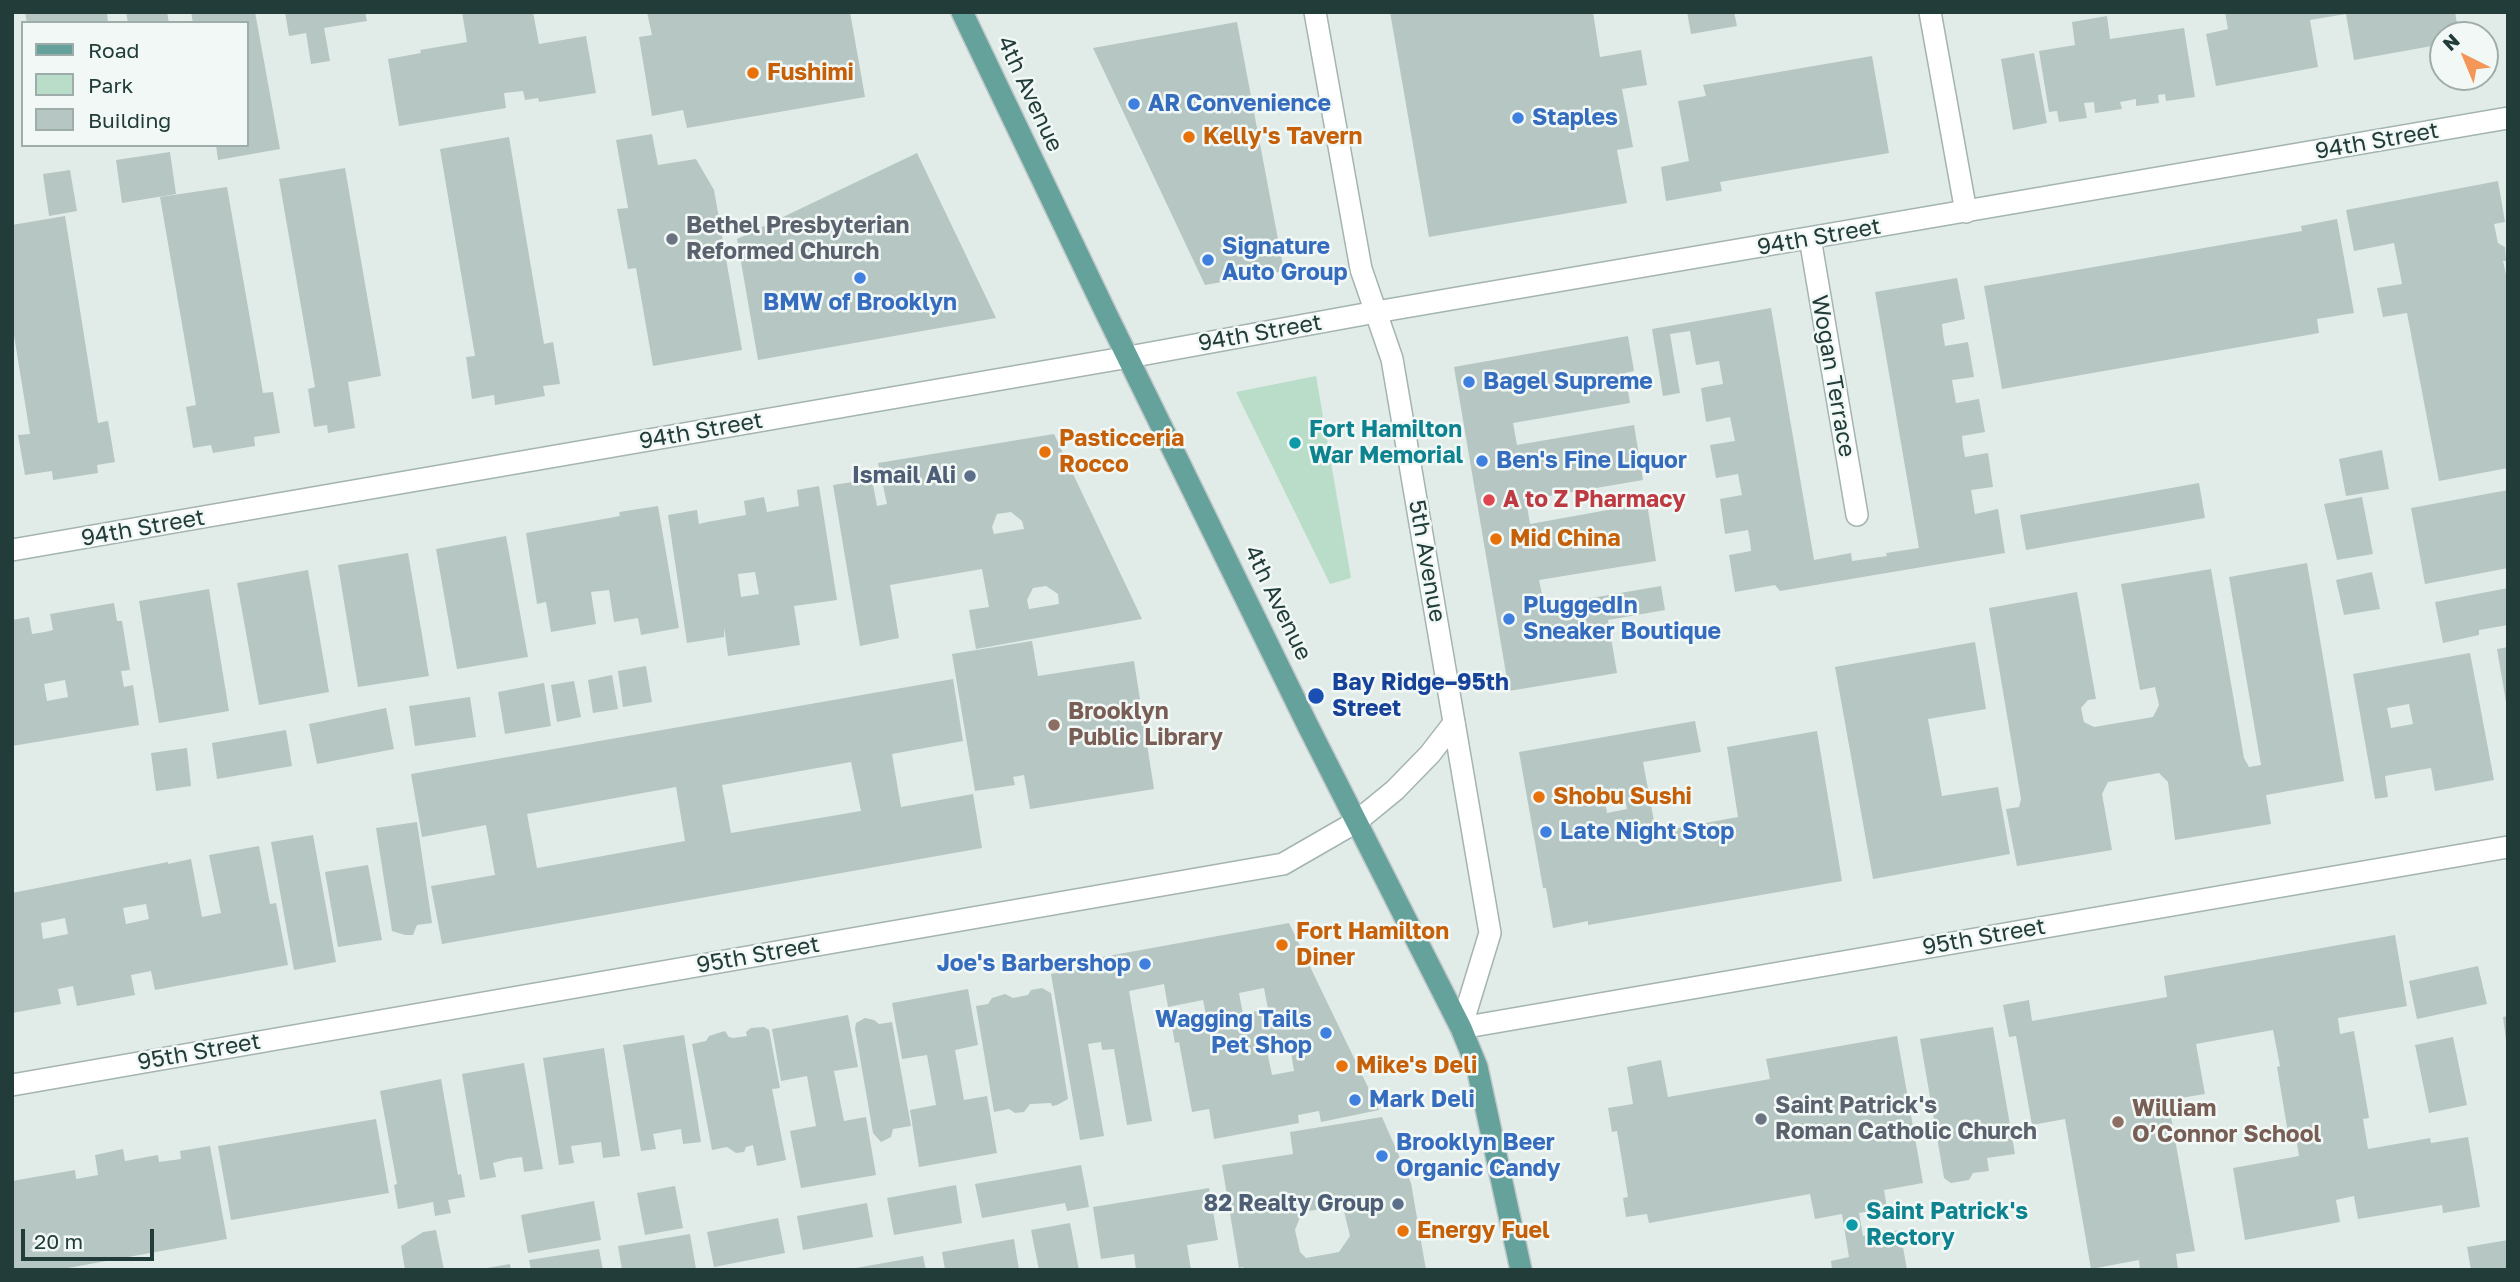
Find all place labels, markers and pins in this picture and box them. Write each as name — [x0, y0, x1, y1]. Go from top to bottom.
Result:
place label: Fushimi — [767, 59, 854, 87]
marker: Fushimi — [745, 65, 761, 81]
place label: AR Convenience — [1148, 90, 1331, 118]
marker: AR Convenience — [1126, 96, 1142, 112]
place label: Staples — [1532, 104, 1618, 132]
marker: Staples — [1510, 110, 1526, 126]
place label: Kelly's Tavern — [1203, 123, 1362, 151]
marker: Kelly's Tavern — [1181, 129, 1197, 145]
place label: Bethel Presbyterian Reformed Church — [686, 212, 910, 266]
marker: Bethel Presbyterian Reformed Church — [664, 231, 680, 247]
place label: Signature Auto Group — [1222, 233, 1348, 287]
marker: Signature Auto Group — [1200, 252, 1216, 268]
marker: BMW of Brooklyn — [852, 270, 868, 286]
place label: BMW of Brooklyn — [763, 289, 957, 317]
place label: Bagel Supreme — [1483, 368, 1653, 396]
marker: Bagel Supreme — [1461, 374, 1477, 390]
place label: Fort Hamilton War Memorial — [1309, 416, 1463, 470]
place label: Pasticceria Rocco — [1059, 425, 1184, 479]
marker: Fort Hamilton War Memorial — [1287, 435, 1303, 451]
marker: Pasticceria Rocco — [1037, 444, 1053, 460]
place label: Ben's Fine Liquor — [1496, 447, 1687, 475]
marker: Ben's Fine Liquor — [1474, 453, 1490, 469]
place label: Ismail Ali — [852, 462, 956, 490]
marker: Ismail Ali — [962, 468, 978, 484]
place label: A to Z Pharmacy — [1503, 486, 1686, 514]
marker: A to Z Pharmacy — [1481, 492, 1497, 508]
place label: Mid China — [1510, 525, 1620, 553]
marker: Mid China — [1488, 531, 1504, 547]
place label: PluggedIn Sneaker Boutique — [1523, 592, 1721, 646]
marker: PluggedIn Sneaker Boutique — [1501, 611, 1517, 627]
place label: Bay Ridge–95th Street — [1332, 669, 1509, 723]
marker: Bay Ridge–95th Street — [1306, 686, 1326, 706]
place label: Brooklyn Public Library — [1068, 698, 1223, 752]
marker: Brooklyn Public Library — [1046, 717, 1062, 733]
place label: Shobu Sushi — [1553, 783, 1692, 811]
marker: Shobu Sushi — [1531, 789, 1547, 805]
place label: Late Night Stop — [1560, 818, 1734, 846]
marker: Late Night Stop — [1538, 824, 1554, 840]
place label: Fort Hamilton Diner — [1296, 918, 1449, 972]
marker: Fort Hamilton Diner — [1274, 937, 1290, 953]
place label: Joe's Barbershop — [937, 950, 1131, 978]
marker: Joe's Barbershop — [1137, 956, 1153, 972]
place label: Wagging Tails Pet Shop — [1155, 1006, 1312, 1060]
marker: Wagging Tails Pet Shop — [1318, 1025, 1334, 1041]
place label: Mike's Deli — [1356, 1052, 1477, 1080]
marker: Mike's Deli — [1334, 1058, 1350, 1074]
place label: Mark Deli — [1369, 1086, 1475, 1114]
marker: Mark Deli — [1347, 1092, 1363, 1108]
place label: Saint Patrick's Roman Catholic Church — [1775, 1092, 2037, 1146]
place label: William O’Connor School — [2132, 1095, 2321, 1149]
marker: Saint Patrick's Roman Catholic Church — [1753, 1111, 1769, 1127]
marker: William O’Connor School — [2110, 1114, 2126, 1130]
place label: Brooklyn Beer Organic Candy — [1396, 1129, 1561, 1183]
marker: Brooklyn Beer Organic Candy — [1374, 1148, 1390, 1164]
place label: 82 Realty Group — [1204, 1190, 1384, 1218]
marker: 82 Realty Group — [1390, 1196, 1406, 1212]
place label: Saint Patrick's Rectory — [1866, 1198, 2028, 1252]
place label: Energy Fuel — [1417, 1217, 1550, 1245]
marker: Saint Patrick's Rectory — [1844, 1217, 1860, 1233]
marker: Energy Fuel — [1395, 1223, 1411, 1239]

